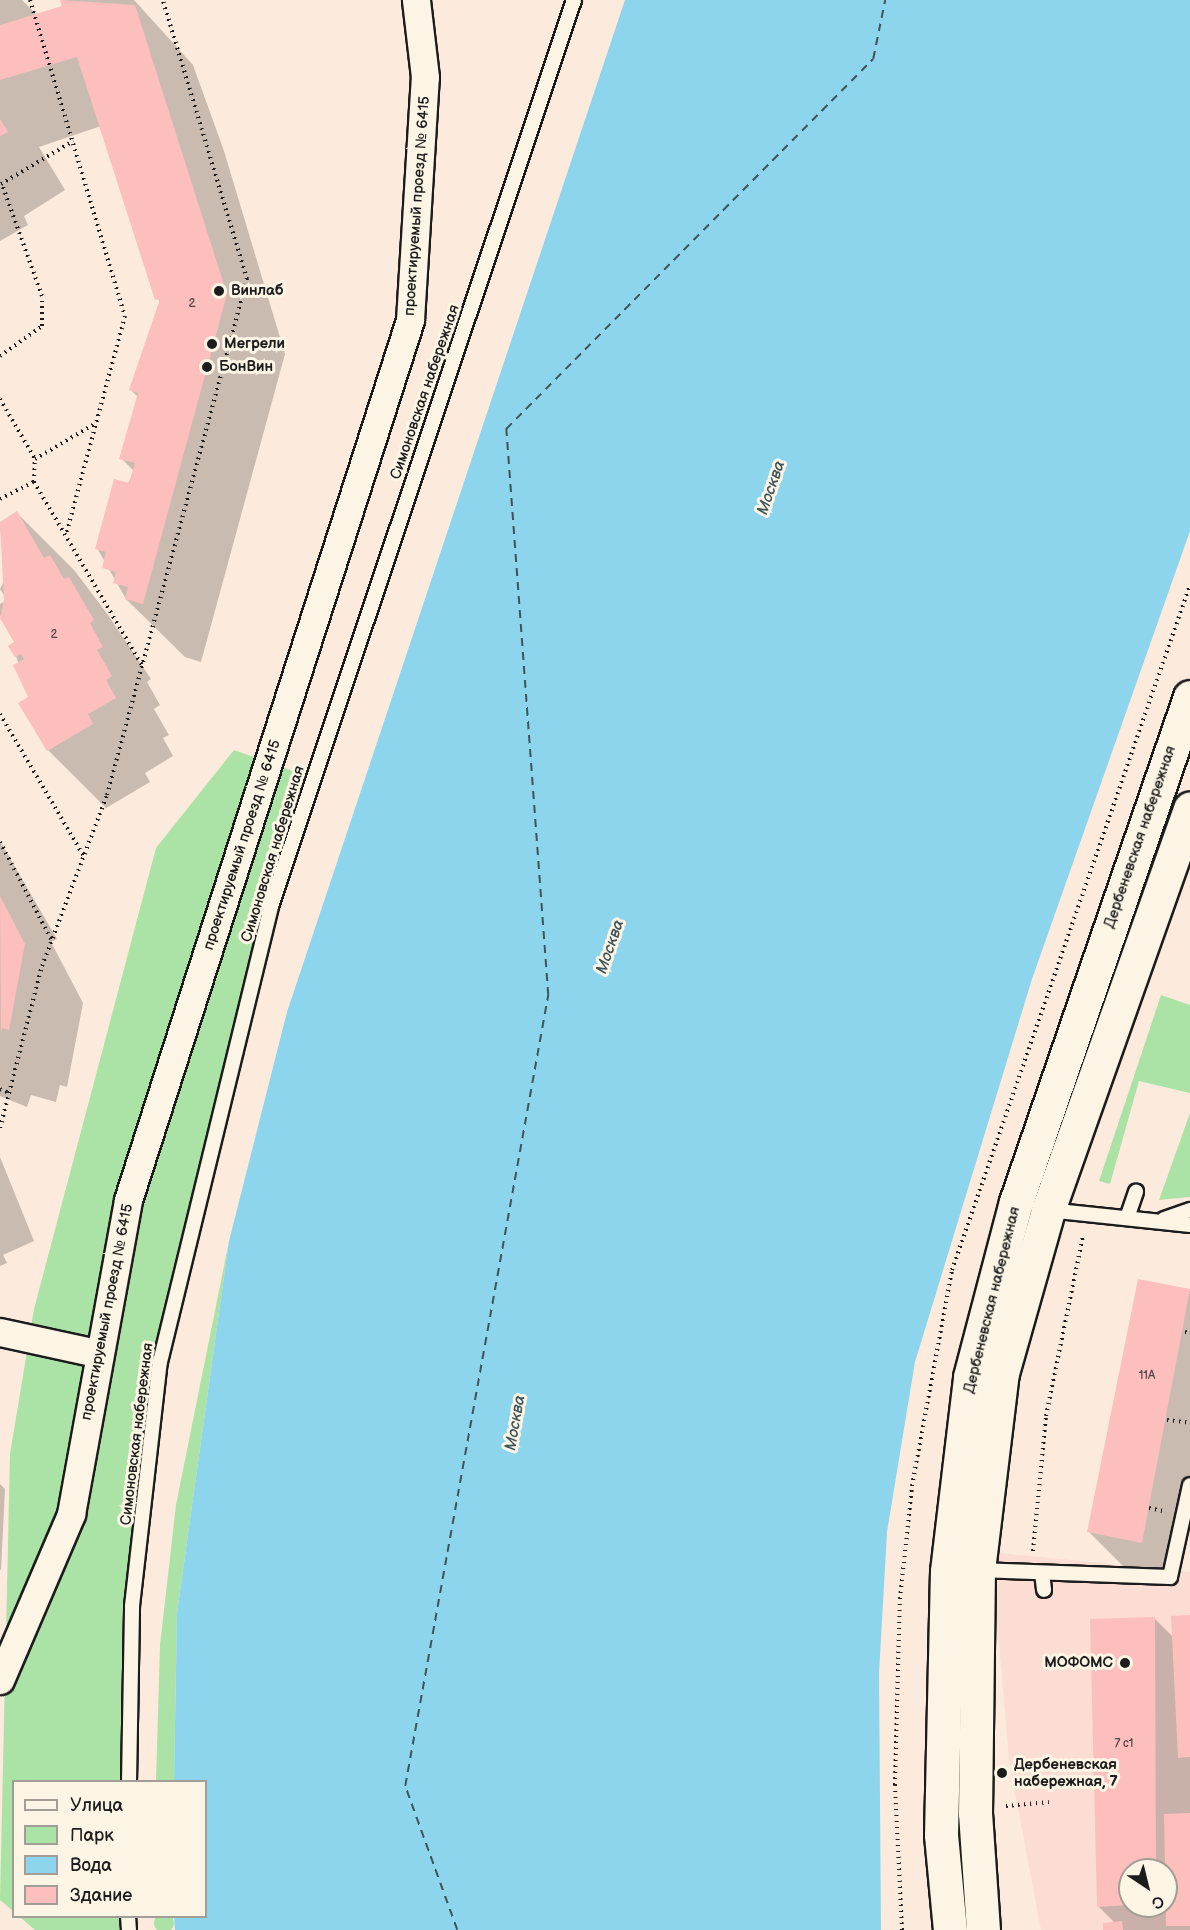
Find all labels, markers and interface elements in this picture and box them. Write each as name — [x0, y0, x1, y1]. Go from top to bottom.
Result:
street label: проектируемый проезд № 6415 — [400, 96, 434, 316]
place label: Винлаб — [231, 282, 284, 300]
marker: Винлаб — [212, 284, 226, 298]
house number: 2 — [188, 297, 196, 311]
street label: Симоновская набережная — [387, 302, 463, 482]
place label: Мегрели — [224, 335, 285, 353]
marker: Мегрели — [205, 337, 219, 351]
place label: БонВин — [219, 358, 273, 376]
marker: БонВин — [200, 360, 214, 374]
water label: Москва — [754, 458, 790, 518]
house number: 2 — [50, 628, 58, 642]
street label: проектируемый проезд № 6415 — [199, 737, 285, 953]
street label: Дербеневская набережная — [1100, 743, 1180, 931]
street label: Симоновская набережная — [238, 764, 308, 944]
water label: Москва — [593, 917, 629, 977]
street label: проектируемый проезд № 6415 — [77, 1202, 137, 1422]
street label: Дербеневская набережная — [960, 1205, 1024, 1395]
street label: Симоновская набережная — [117, 1342, 157, 1526]
house number: 11А — [1139, 1369, 1155, 1383]
water label: Москва — [502, 1394, 530, 1452]
place label: МОФОМС — [1044, 1654, 1113, 1672]
marker: МОФОМС — [1118, 1656, 1132, 1670]
house number: 7 с1 — [1114, 1737, 1134, 1751]
place label: Дербеневская набережная, 7 — [1014, 1755, 1118, 1790]
marker: Дербеневская набережная, 7 — [995, 1766, 1009, 1780]
legend — [12, 1780, 207, 1918]
text: Улица — [70, 1795, 123, 1816]
text: Парк — [70, 1825, 114, 1846]
text: Вода — [70, 1855, 112, 1876]
north arrow — [1118, 1858, 1178, 1918]
text: Здание — [70, 1885, 132, 1906]
text: С — [1147, 1891, 1167, 1912]

